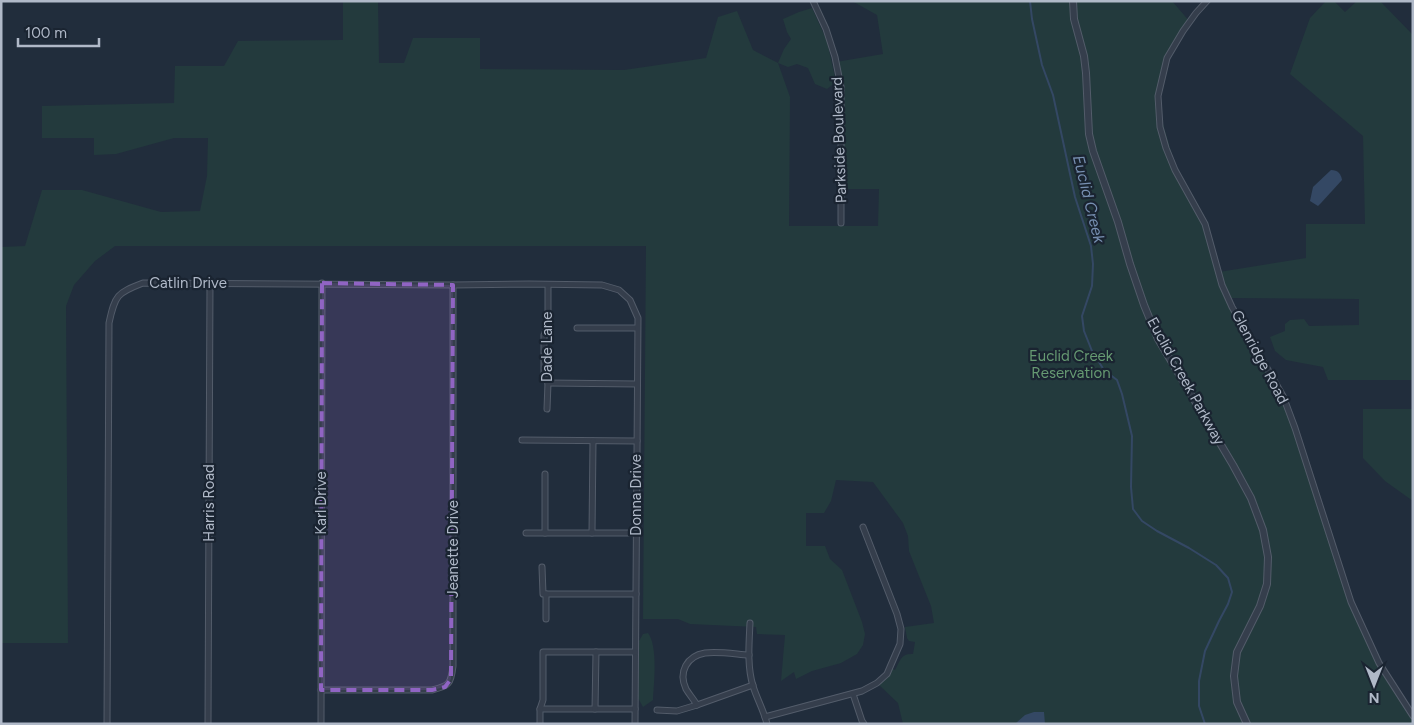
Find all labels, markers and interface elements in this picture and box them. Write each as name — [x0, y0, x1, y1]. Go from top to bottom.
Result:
scale bar — [18, 15, 99, 47]
text: 100 m — [25, 24, 67, 42]
street label: Parkside Boulevard — [828, 77, 850, 203]
water label: Euclid Creek — [1069, 153, 1109, 246]
street label: Catlin Drive — [149, 274, 227, 292]
street label: Glenridge Road — [1228, 307, 1292, 407]
street label: Dade Lane — [538, 312, 556, 382]
street label: Euclid Creek Parkway — [1143, 314, 1229, 448]
park label: Euclid Creek Reservation — [1029, 347, 1114, 382]
street label: Donna Drive — [627, 454, 645, 536]
street label: Harris Road — [200, 464, 218, 542]
street label: Karl Drive — [312, 471, 330, 535]
street label: Jeanette Drive — [444, 500, 462, 598]
north arrow — [1349, 660, 1399, 710]
text: N — [1369, 689, 1379, 706]

